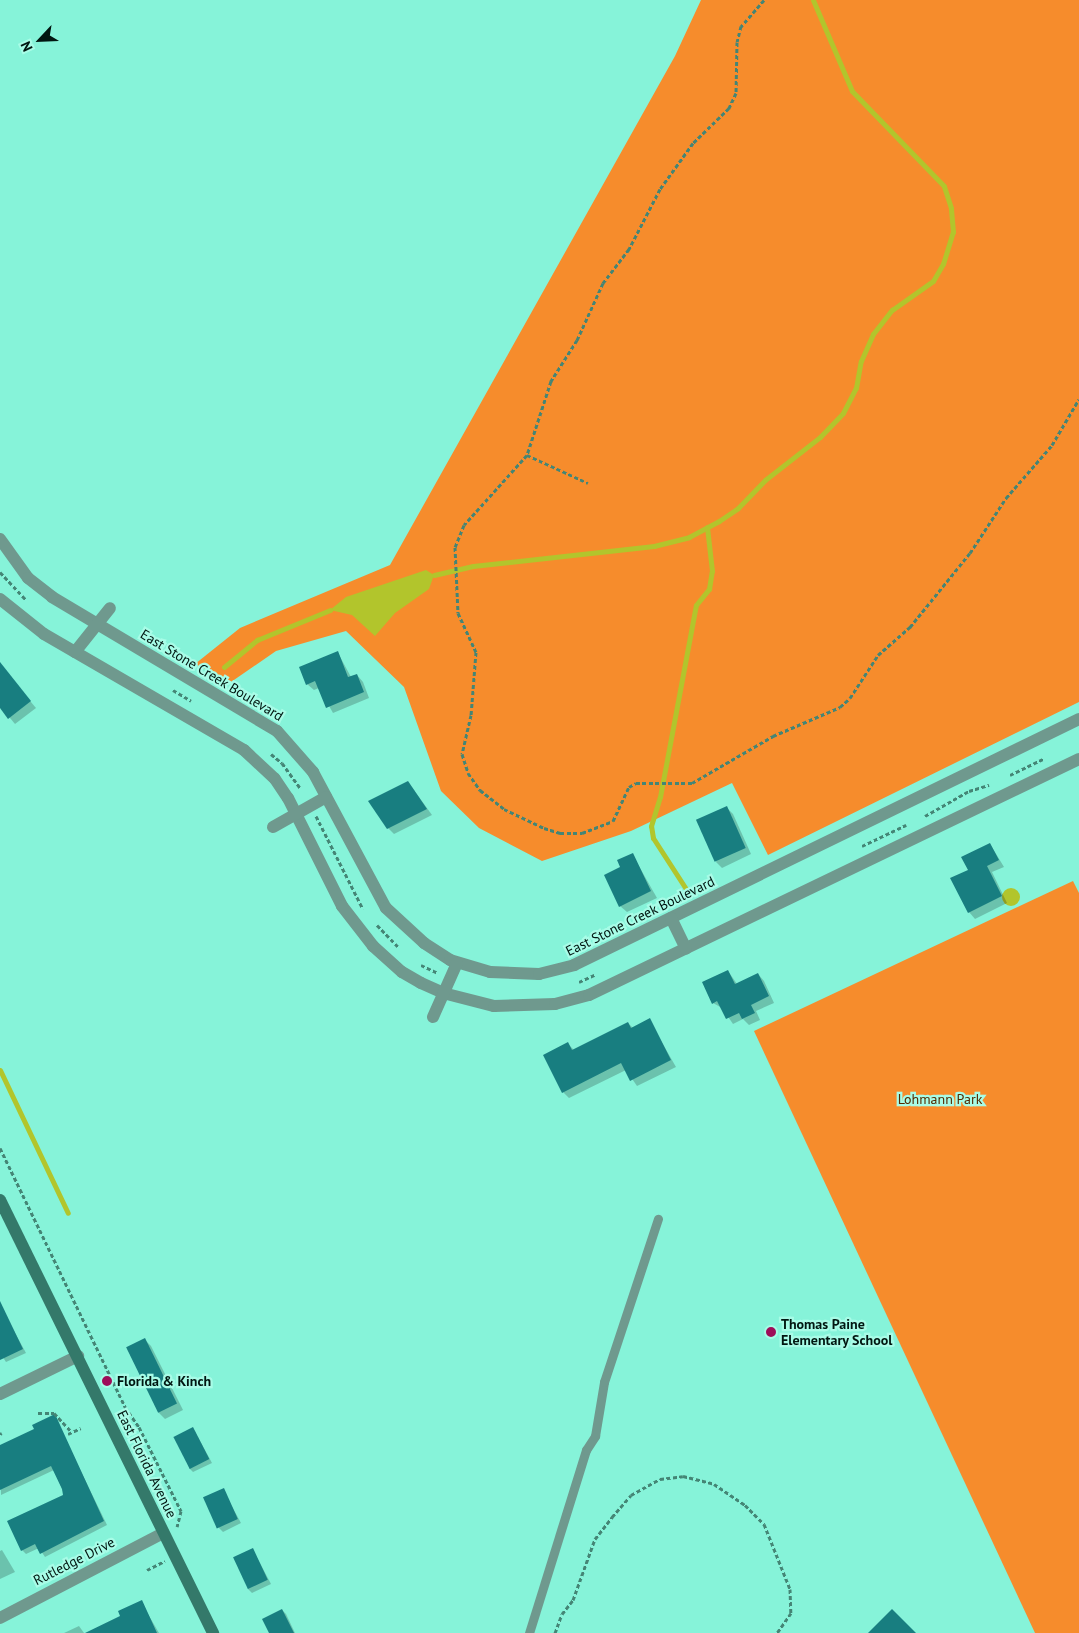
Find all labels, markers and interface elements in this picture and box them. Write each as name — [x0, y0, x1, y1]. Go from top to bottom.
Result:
north arrow — [15, 15, 65, 65]
text: N — [16, 38, 37, 54]
street label: East Stone Creek Boulevard — [137, 626, 287, 724]
street label: East Stone Creek Boulevard — [563, 873, 717, 959]
park label: Lohmann Park — [898, 1091, 982, 1107]
place label: Thomas Paine Elementary School — [781, 1316, 893, 1348]
marker: Thomas Paine Elementary School — [765, 1326, 777, 1338]
place label: Florida & Kinch — [117, 1373, 211, 1389]
marker: Florida & Kinch — [101, 1375, 113, 1387]
street label: East Florida Avenue — [114, 1407, 180, 1521]
street label: Rutledge Drive — [31, 1533, 117, 1589]

